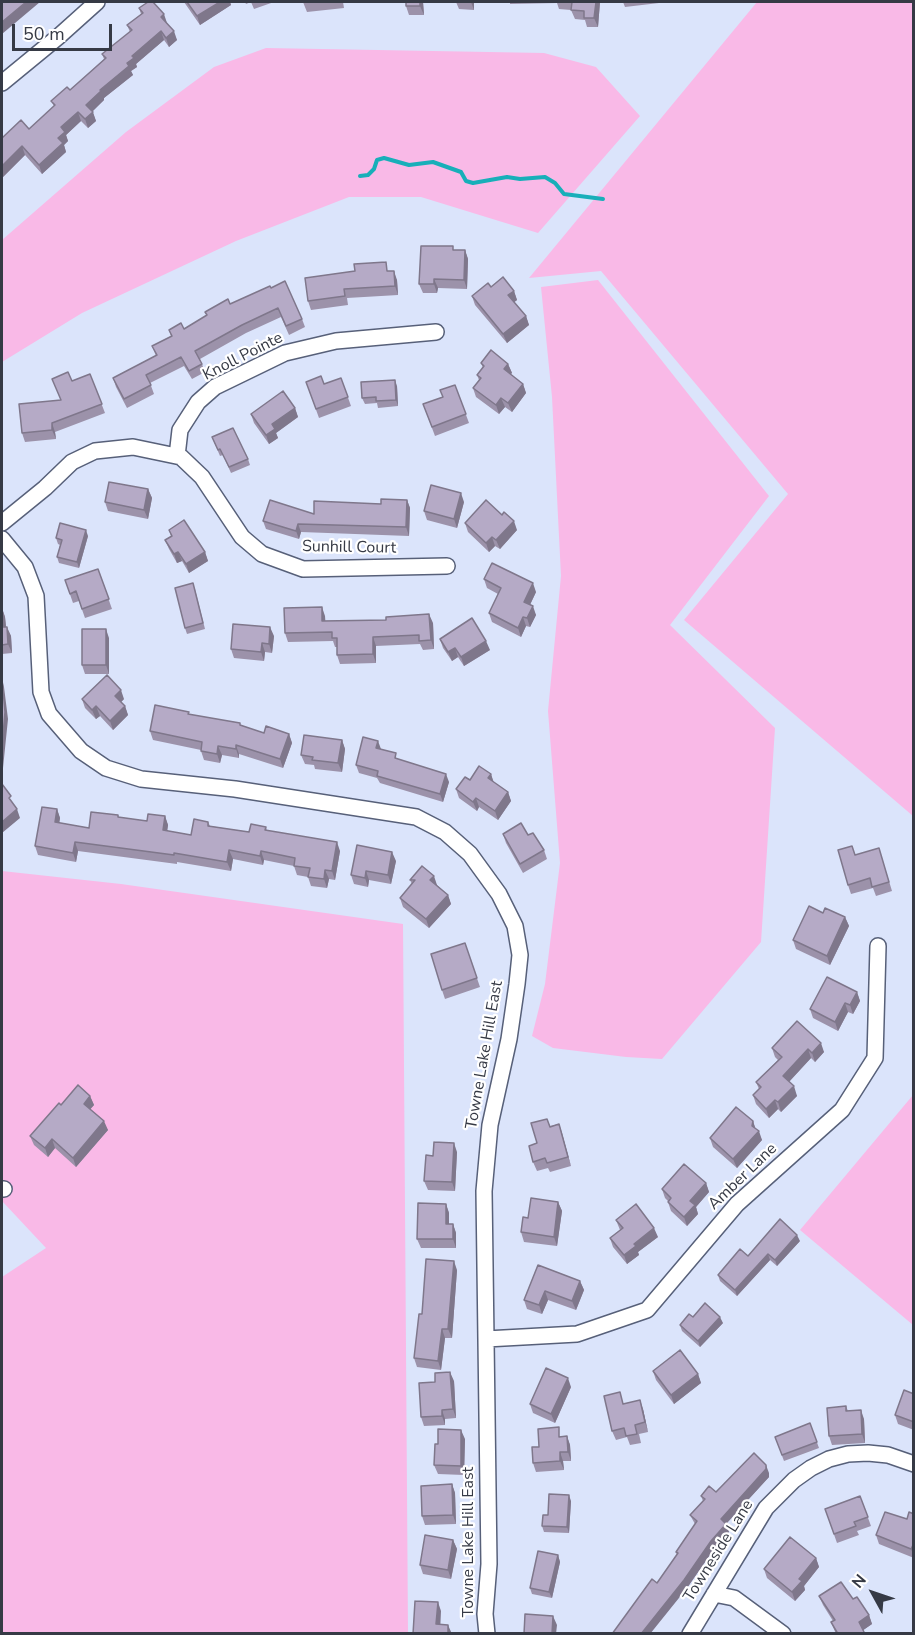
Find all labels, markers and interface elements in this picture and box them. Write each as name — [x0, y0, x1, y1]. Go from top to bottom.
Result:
scale bar — [15, 12, 116, 50]
text: 50 m — [23, 22, 65, 46]
street label: Knoll Pointe — [200, 329, 286, 385]
street label: Sunhill Court — [302, 538, 396, 558]
street label: Towne Lake Hill East — [462, 979, 508, 1131]
street label: Amber Lane — [705, 1140, 781, 1214]
street label: Towne Lake Hill East — [459, 1467, 479, 1617]
street label: Towneside Lane — [680, 1497, 758, 1605]
north arrow — [843, 1563, 903, 1623]
text: N — [847, 1570, 871, 1593]

